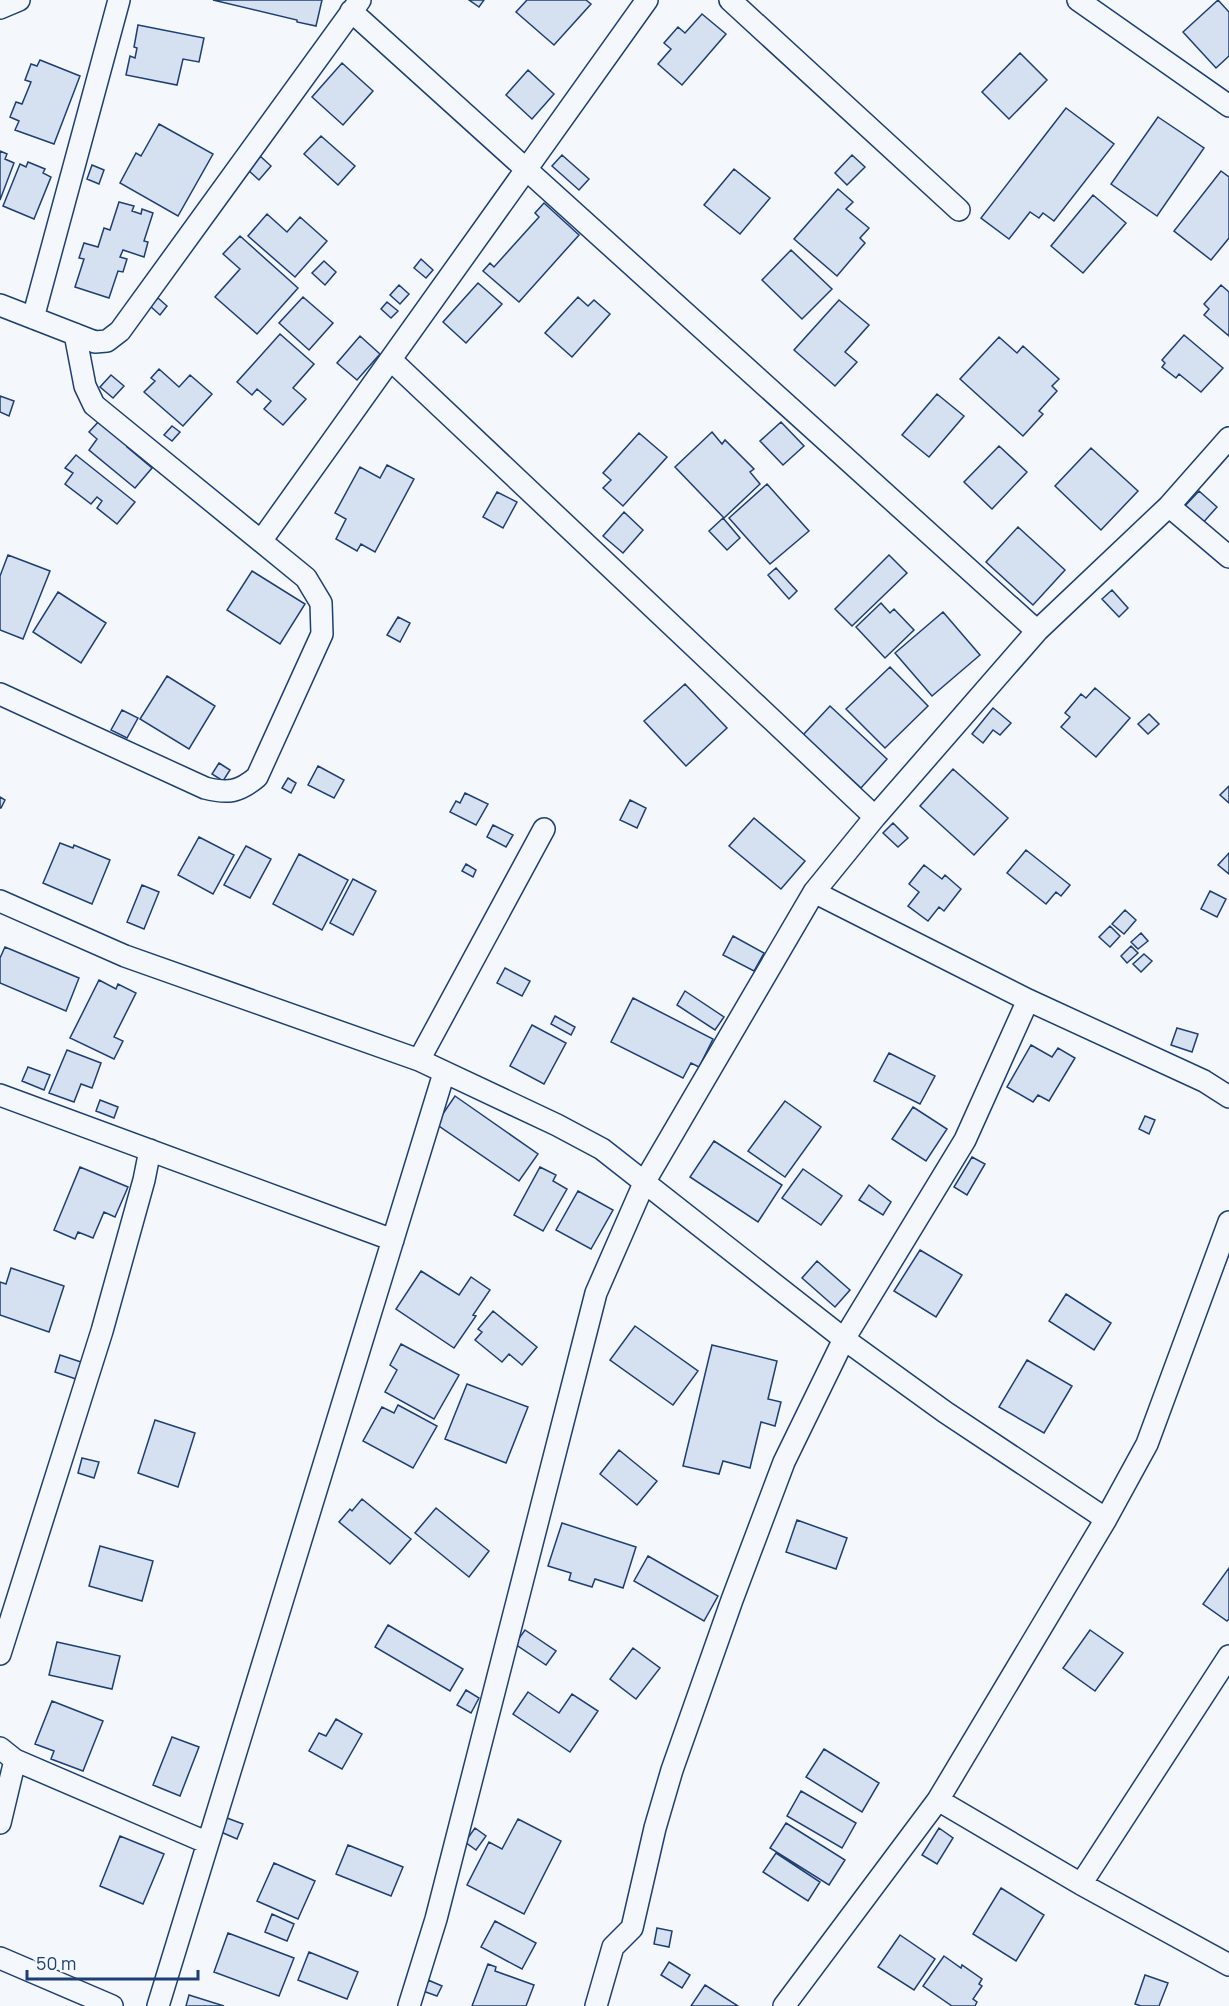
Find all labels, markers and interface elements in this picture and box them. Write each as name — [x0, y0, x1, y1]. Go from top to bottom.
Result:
scale bar — [27, 1943, 198, 1981]
text: 50 m — [36, 1951, 76, 1975]

